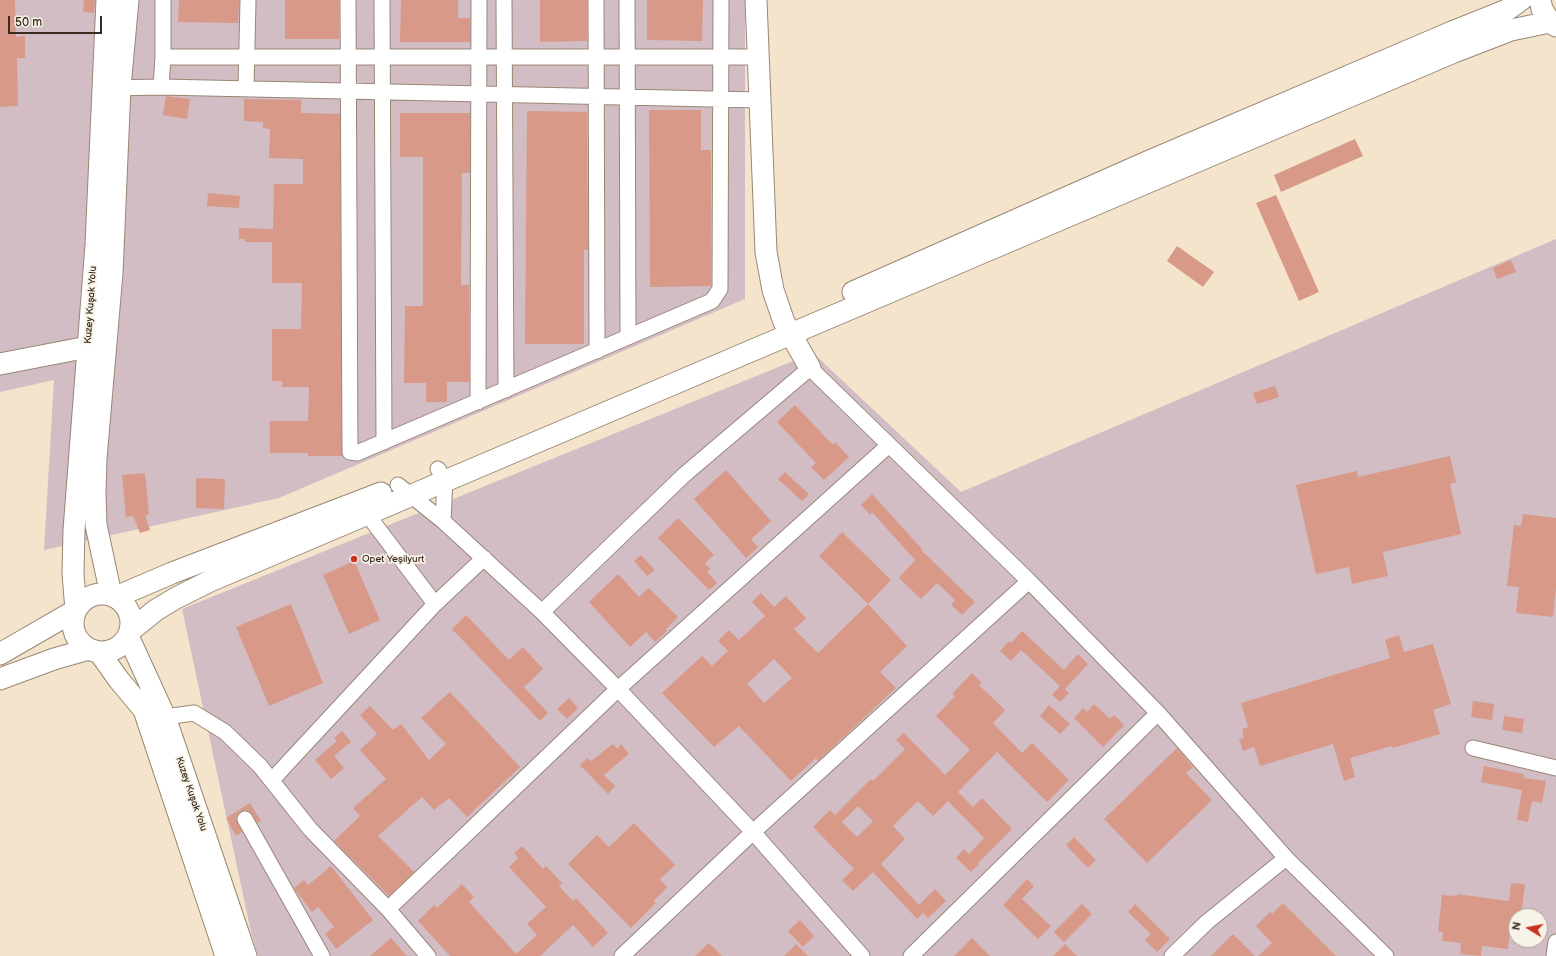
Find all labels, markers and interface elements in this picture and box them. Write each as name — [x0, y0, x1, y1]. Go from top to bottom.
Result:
scale bar — [10, 8, 104, 34]
text: 50 m — [15, 15, 42, 30]
street label: Kuzey Kuşak Yolu — [82, 266, 100, 344]
place label: Opet Yeşilyurt — [362, 553, 424, 565]
marker: Opet Yeşilyurt — [349, 554, 359, 564]
street label: Kuzey Kuşak Yolu — [173, 755, 209, 833]
north arrow — [1508, 908, 1548, 948]
text: N — [1510, 921, 1524, 931]

